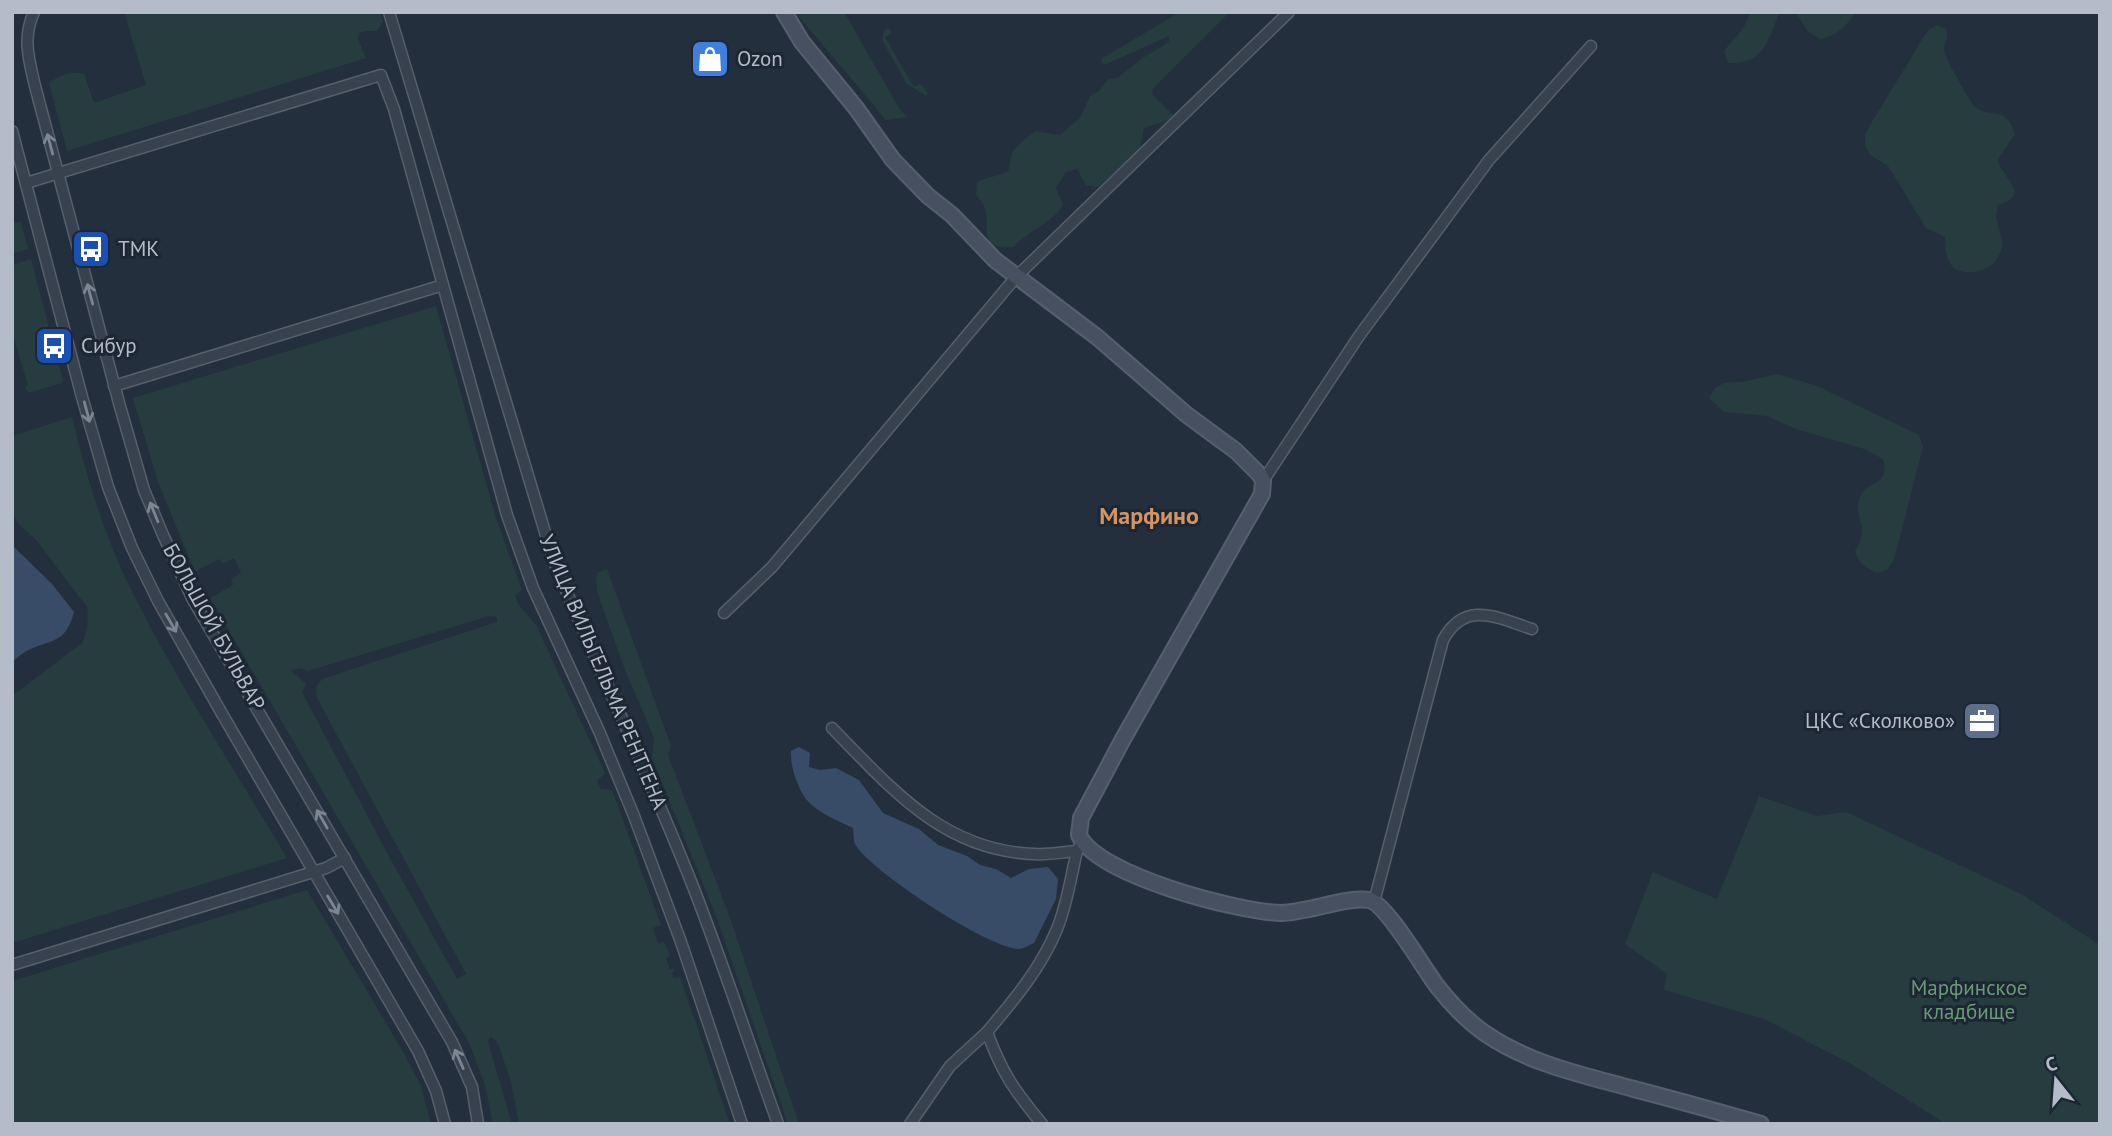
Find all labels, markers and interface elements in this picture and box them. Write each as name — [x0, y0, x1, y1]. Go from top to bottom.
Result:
shop icon: Ozon — [689, 38, 731, 80]
place label: Ozon — [737, 45, 783, 72]
one-way arrow — [43, 133, 56, 156]
bus stop icon: ТМК — [70, 228, 112, 270]
place label: ТМК — [118, 235, 159, 262]
one-way arrow — [82, 283, 95, 305]
bus stop icon: Сибур — [33, 325, 75, 367]
place label: Сибур — [81, 332, 137, 359]
one-way arrow — [81, 401, 94, 423]
district label: Марфино — [1099, 500, 1199, 531]
one-way arrow — [146, 502, 159, 524]
street label: УЛИЦА ВИЛЬГЕЛЬМА РЕНТГЕНА — [533, 530, 674, 814]
street label: БОЛЬШОЙ БУЛЬВАР — [157, 539, 272, 715]
one-way arrow — [164, 612, 178, 632]
office icon: ЦКС «Сколково» — [1961, 700, 2003, 742]
place label: ЦКС «Сколково» — [1805, 707, 1955, 734]
one-way arrow — [315, 809, 329, 829]
one-way arrow — [327, 894, 341, 914]
park label: Марфинское кладбище — [1911, 974, 2027, 1025]
north arrow — [2021, 1045, 2091, 1115]
one-way arrow — [452, 1048, 465, 1070]
text: С — [2042, 1051, 2060, 1077]

